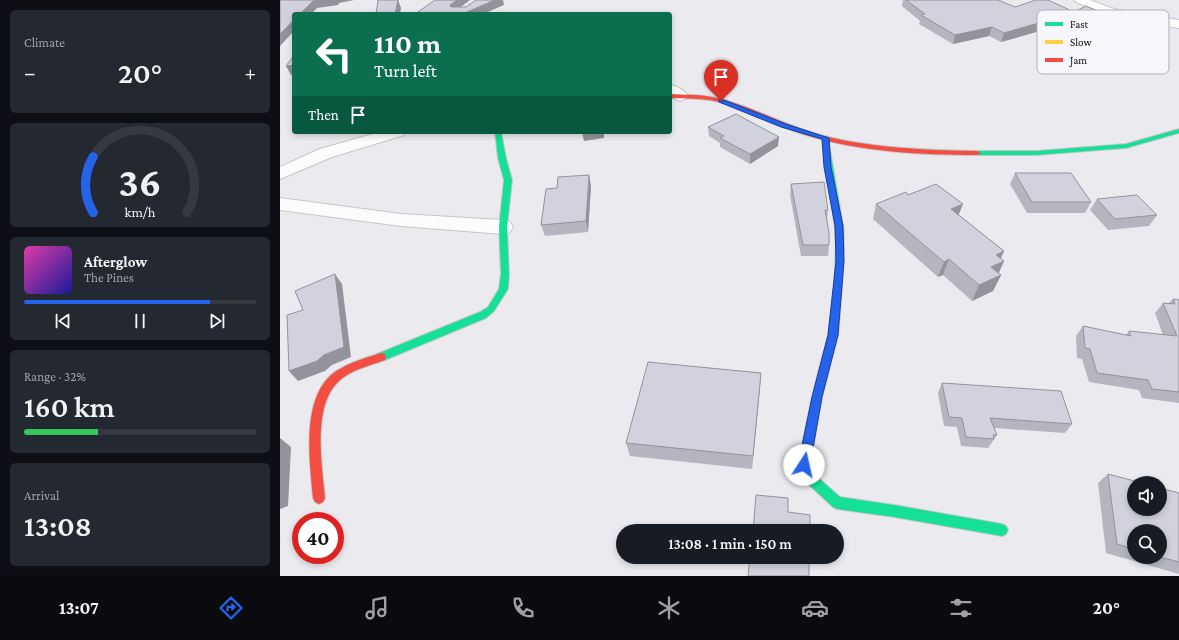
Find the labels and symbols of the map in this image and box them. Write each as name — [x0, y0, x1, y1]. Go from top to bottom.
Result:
legend — [1037, 10, 1169, 74]
text: Fast — [1070, 18, 1089, 30]
text: Slow — [1070, 36, 1092, 48]
text: Jam — [1069, 54, 1087, 67]
pin — [704, 60, 738, 101]
position arrow — [783, 444, 825, 486]
speed limit sign: 40 — [292, 512, 344, 564]

